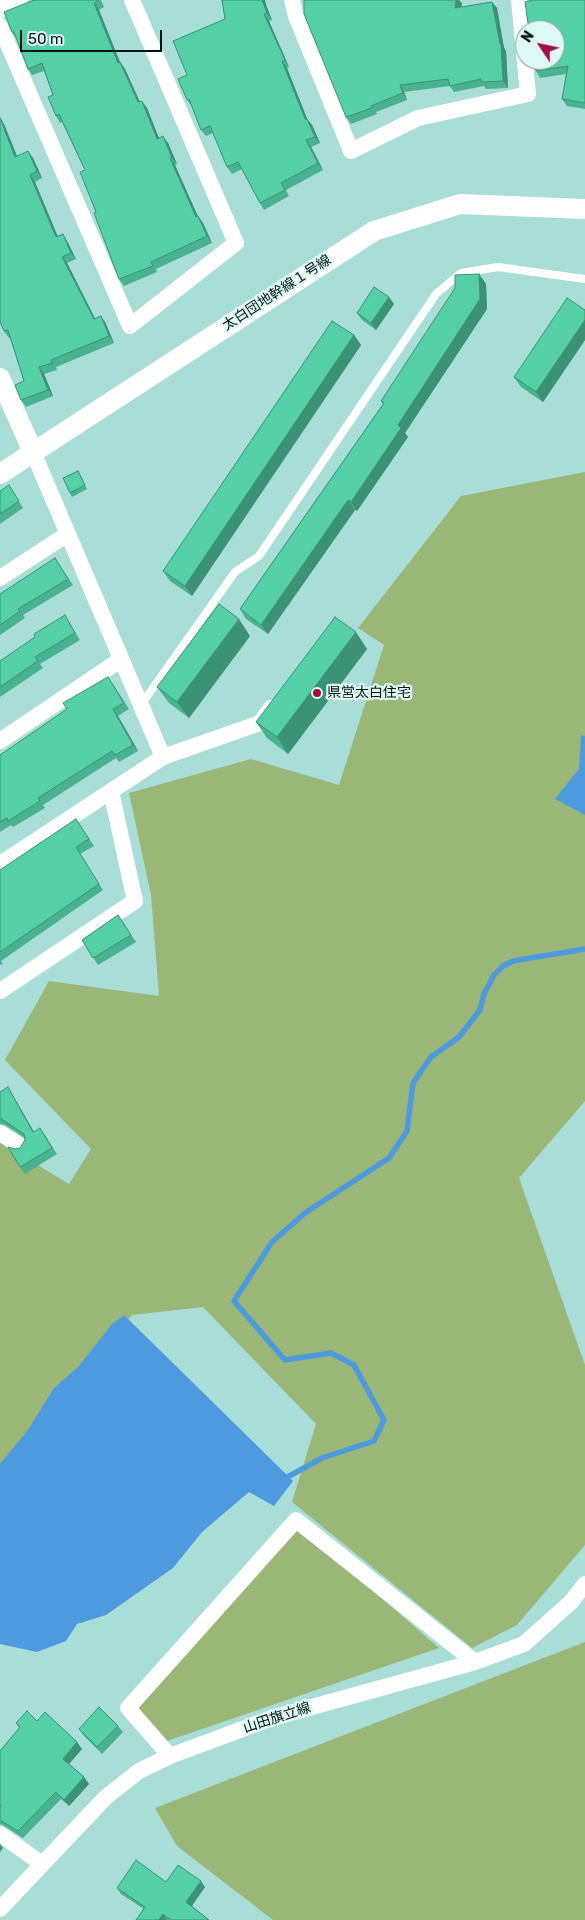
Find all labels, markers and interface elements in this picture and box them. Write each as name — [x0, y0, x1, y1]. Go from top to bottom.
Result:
scale bar — [22, 20, 165, 52]
north arrow — [515, 20, 565, 70]
text: N — [518, 28, 538, 46]
text: 50 m — [28, 30, 63, 48]
street label: 太白団地幹線１号線 — [220, 252, 334, 334]
place label: 県営太白住宅 — [327, 685, 411, 701]
marker: 県営太白住宅 — [311, 687, 323, 699]
street label: 山田旗立線 — [241, 1699, 313, 1737]

